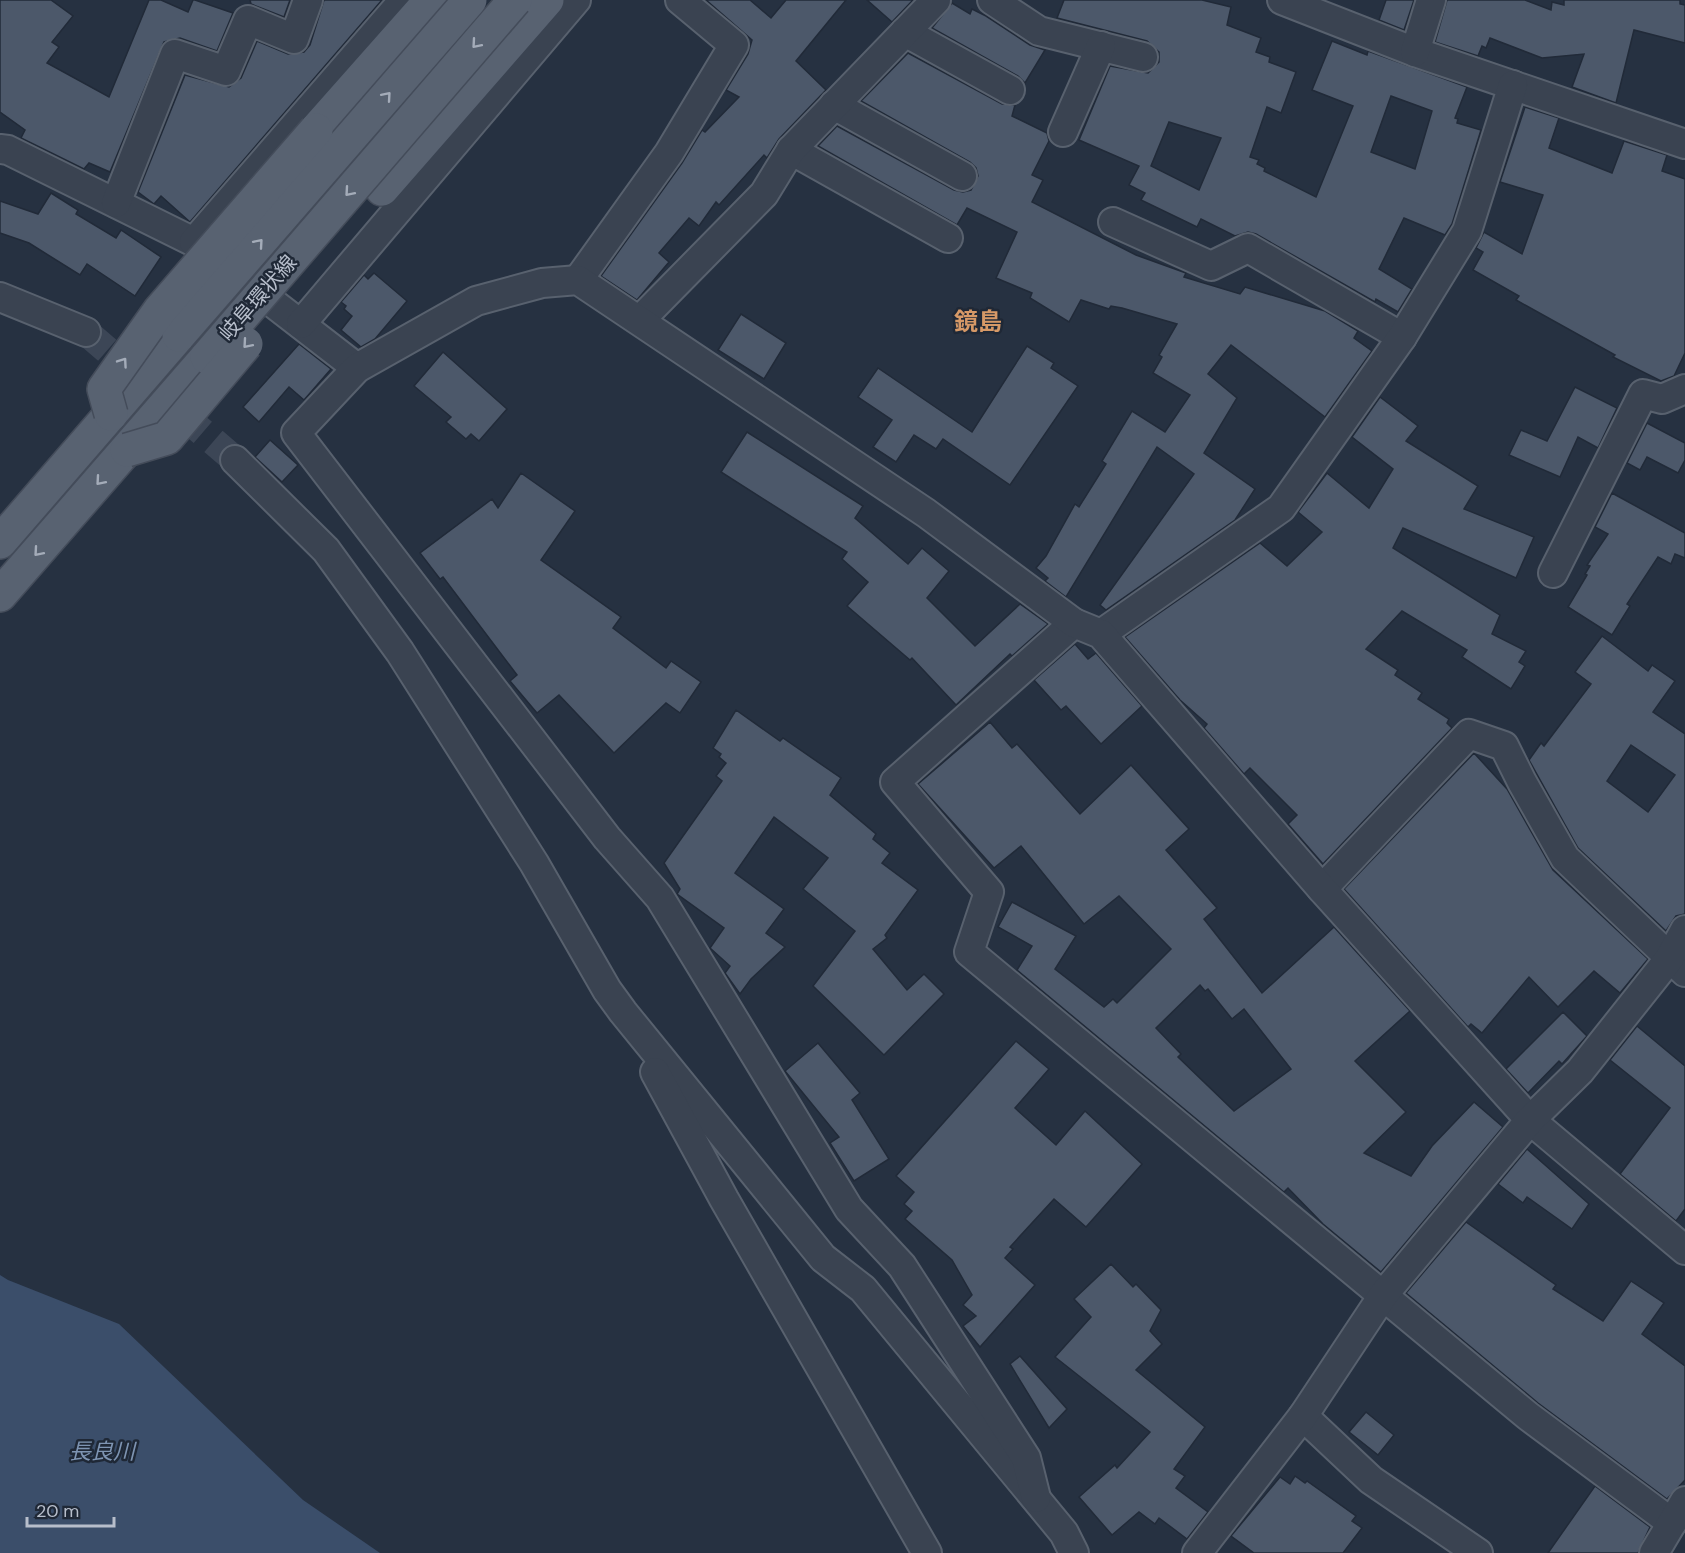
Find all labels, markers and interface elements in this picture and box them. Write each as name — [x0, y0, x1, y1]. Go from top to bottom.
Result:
one-way arrow — [473, 37, 484, 48]
one-way arrow — [379, 92, 390, 103]
one-way arrow — [345, 185, 356, 196]
one-way arrow — [252, 239, 263, 250]
street label: 岐阜環状線 — [213, 249, 303, 347]
district label: 鏡島 — [954, 306, 1002, 337]
one-way arrow — [243, 337, 254, 348]
one-way arrow — [116, 358, 127, 369]
one-way arrow — [96, 474, 107, 485]
one-way arrow — [34, 545, 45, 556]
water label: 長良川 — [69, 1437, 137, 1466]
scale bar — [27, 1490, 114, 1528]
text: 20 m — [36, 1499, 79, 1523]

